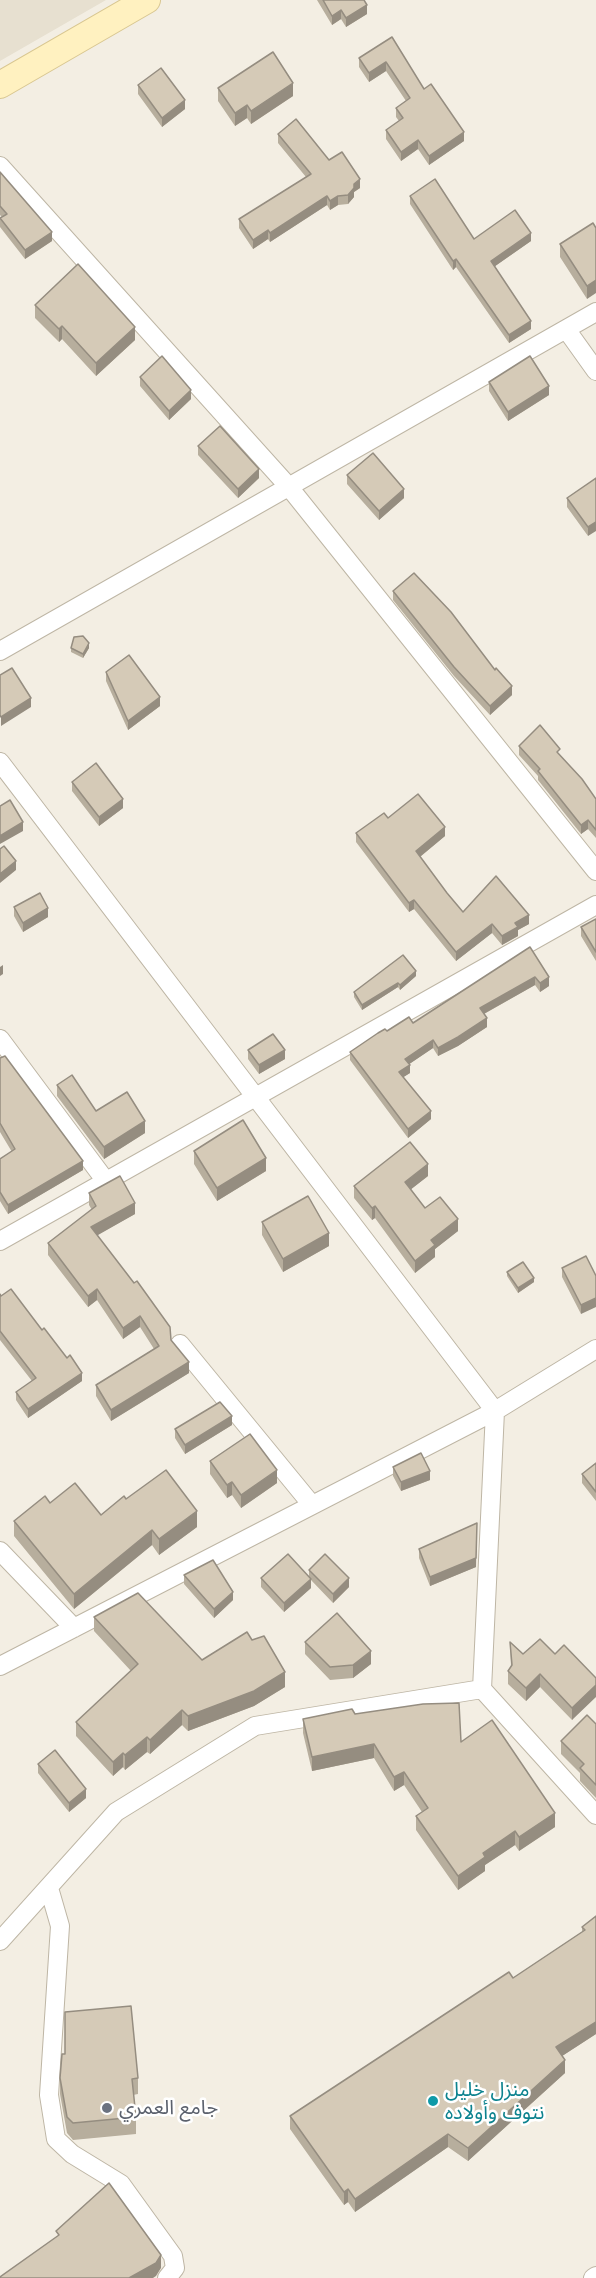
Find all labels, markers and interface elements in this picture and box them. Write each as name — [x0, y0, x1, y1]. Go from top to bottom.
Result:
place label: منزل خليل نتوف وأولاده — [445, 2078, 544, 2125]
marker: منزل خليل نتوف وأولاده — [426, 2094, 440, 2108]
place label: جامع العمري — [119, 2096, 218, 2120]
marker: جامع العمري — [100, 2101, 114, 2115]

